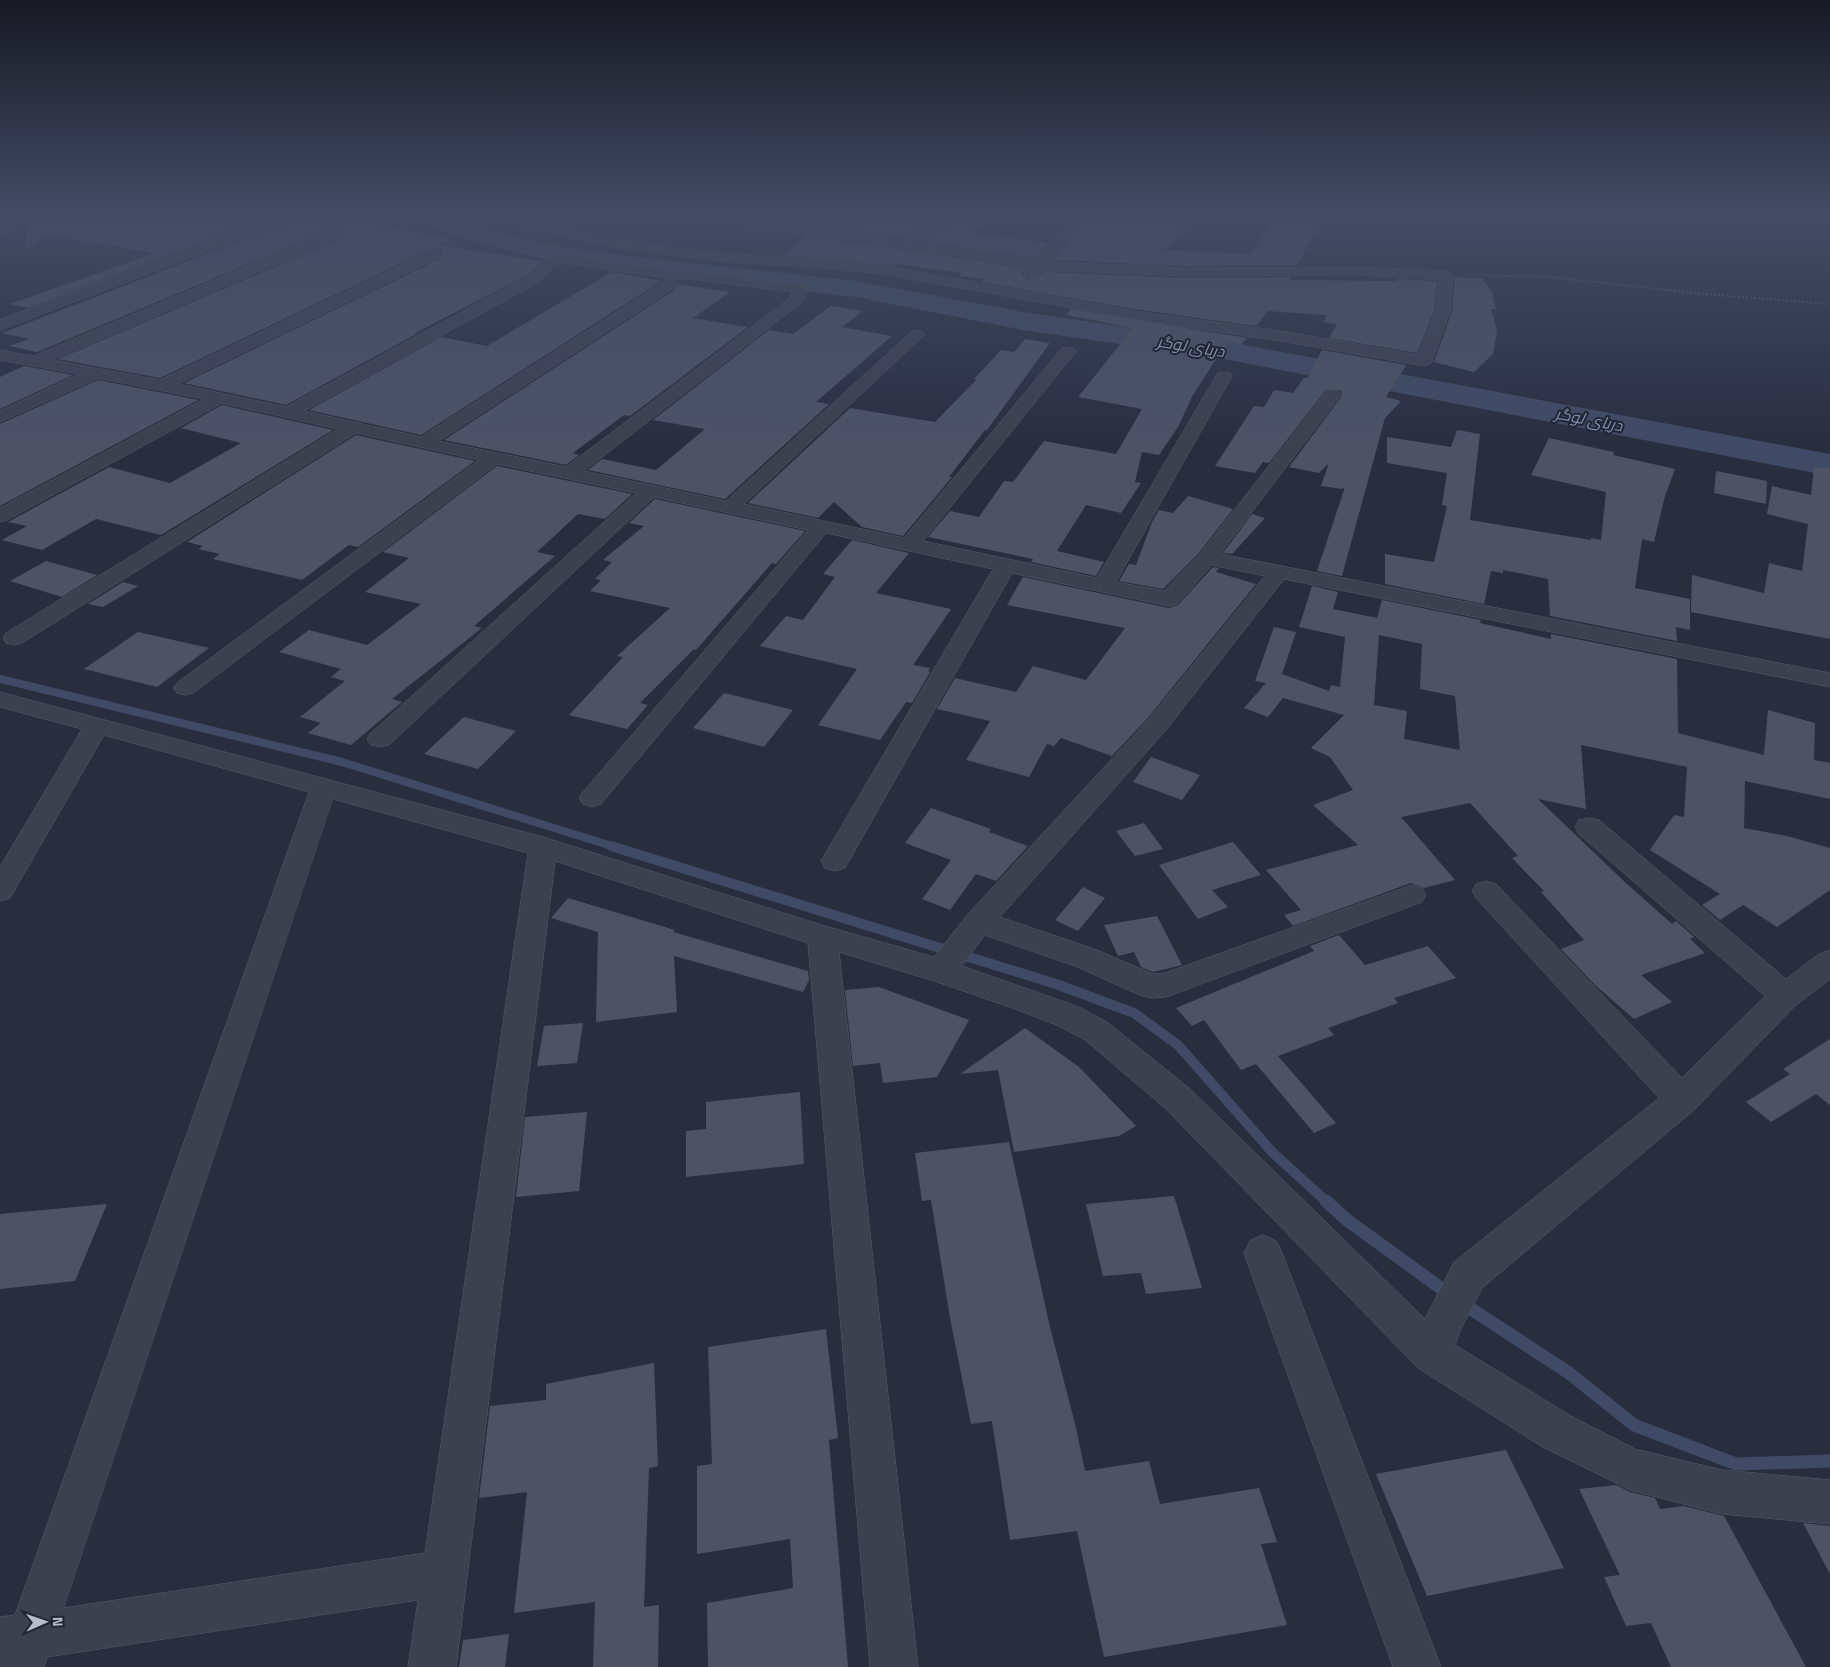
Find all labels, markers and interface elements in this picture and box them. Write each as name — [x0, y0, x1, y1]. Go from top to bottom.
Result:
water label: دریای لوگر — [1154, 329, 1228, 363]
water label: دریای لوگر — [1551, 400, 1626, 438]
north arrow — [20, 1597, 70, 1647]
text: N — [48, 1616, 69, 1627]

